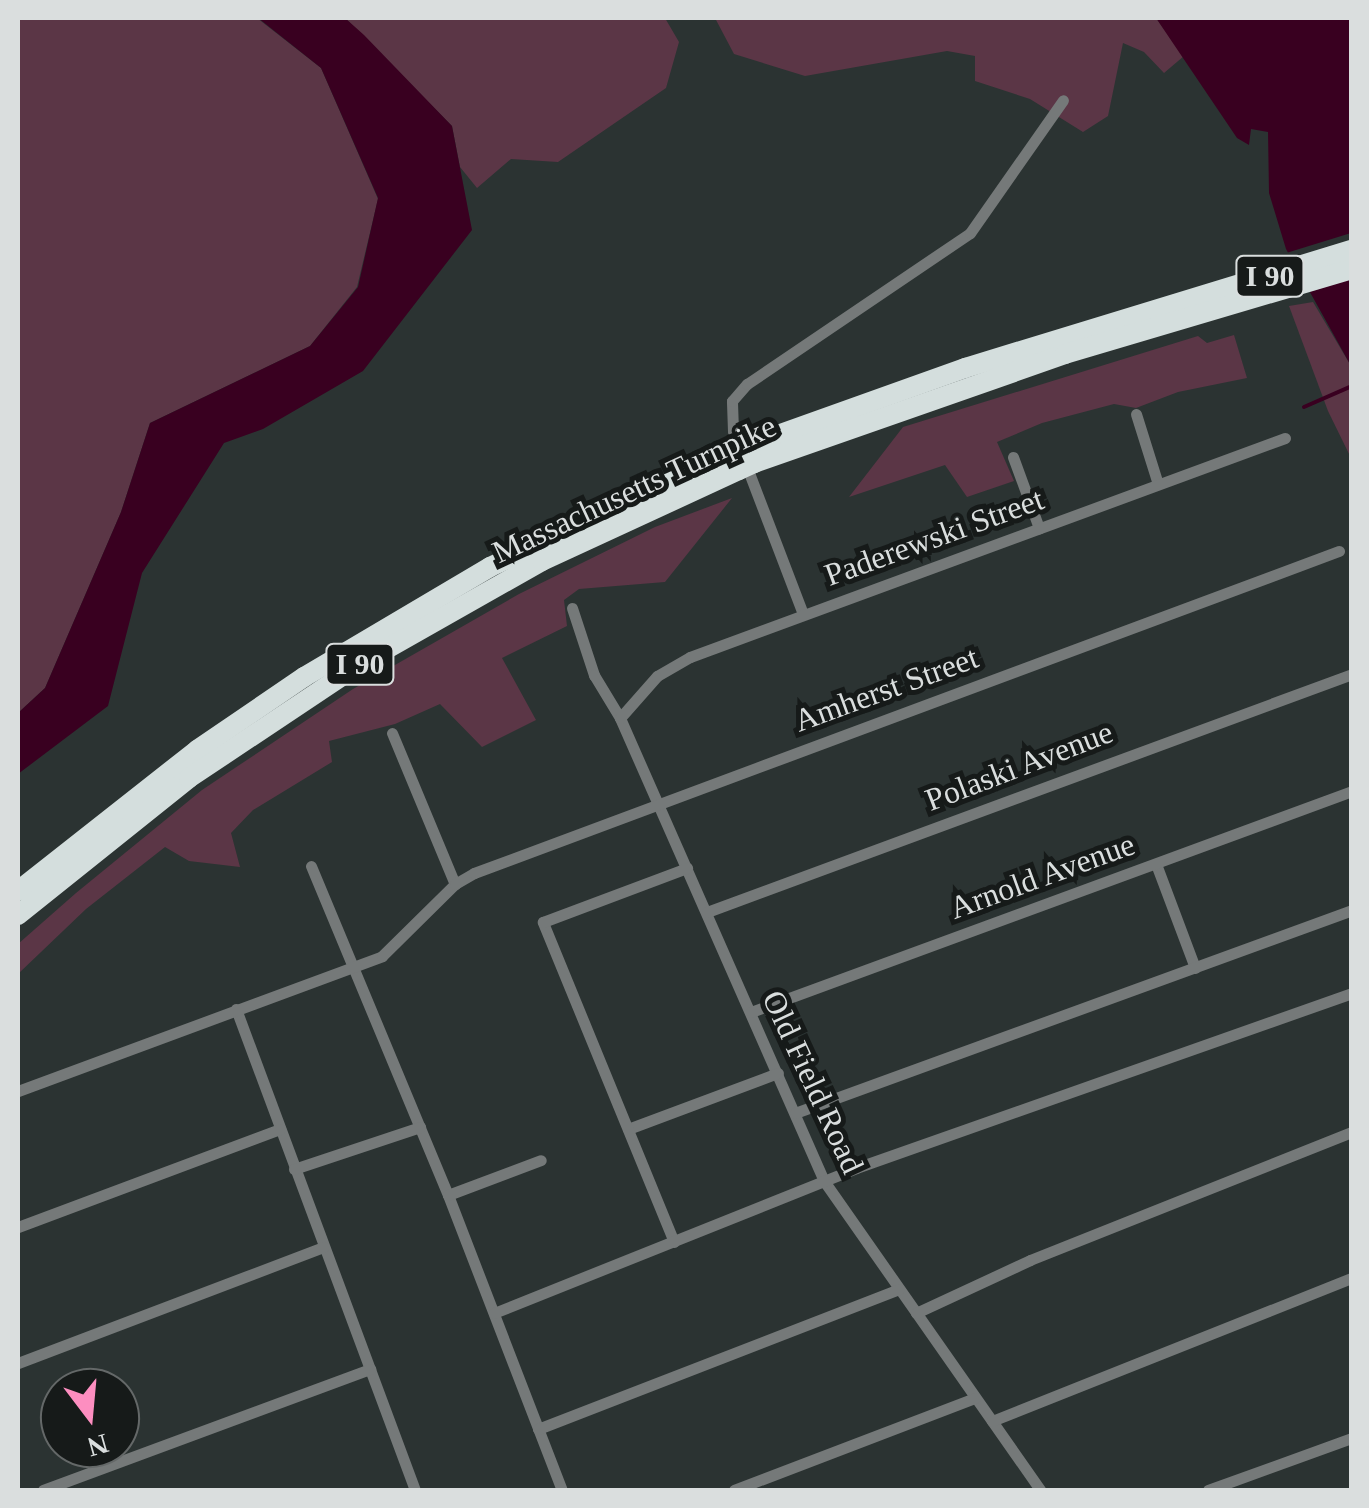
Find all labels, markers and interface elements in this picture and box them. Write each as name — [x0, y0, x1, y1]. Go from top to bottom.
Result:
road number: I 90 — [1235, 251, 1305, 301]
street label: Massachusetts Turnpike — [486, 406, 782, 572]
street label: Paderewski Street — [819, 480, 1049, 594]
street label: Amherst Street — [789, 638, 983, 740]
road number: I 90 — [325, 639, 395, 689]
street label: Polaski Avenue — [919, 712, 1119, 820]
street label: Arnold Avenue — [943, 824, 1141, 928]
street label: Old Field Road — [754, 984, 872, 1180]
north arrow — [40, 1368, 140, 1468]
text: N — [84, 1428, 112, 1463]

